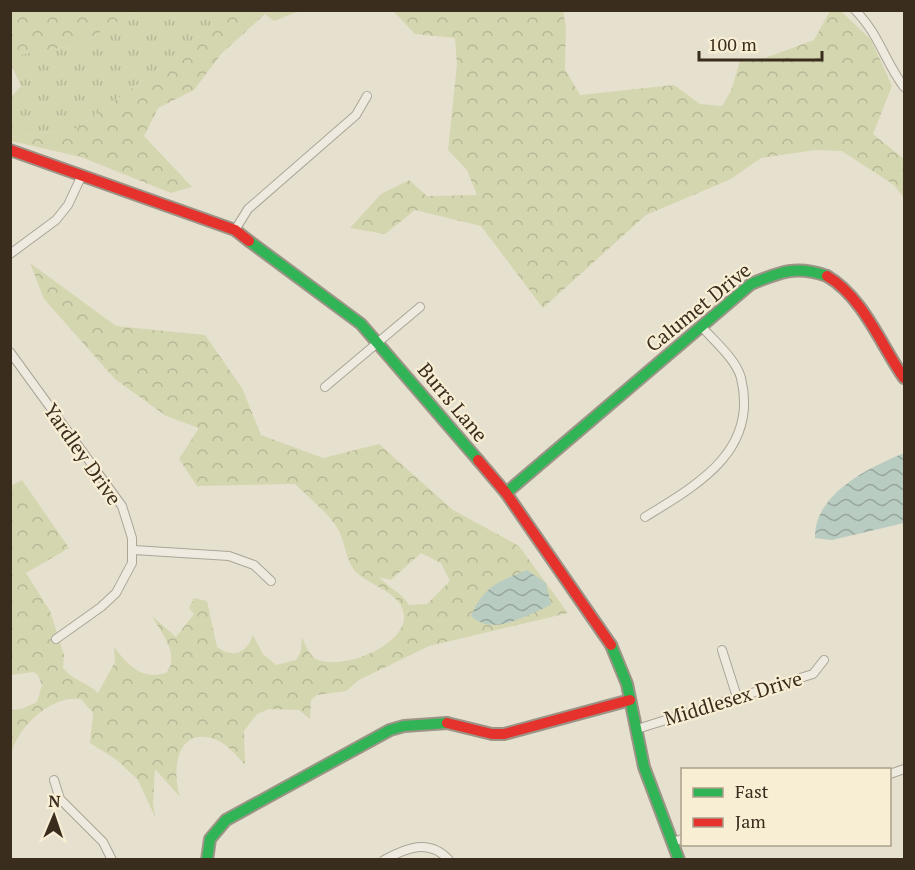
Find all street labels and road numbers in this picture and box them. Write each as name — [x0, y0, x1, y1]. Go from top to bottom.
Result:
street label: Calumet Drive — [640, 256, 756, 358]
street label: Burrs Lane — [412, 357, 494, 447]
street label: Yardley Drive — [38, 398, 128, 510]
street label: Middlesex Drive — [661, 664, 805, 732]

